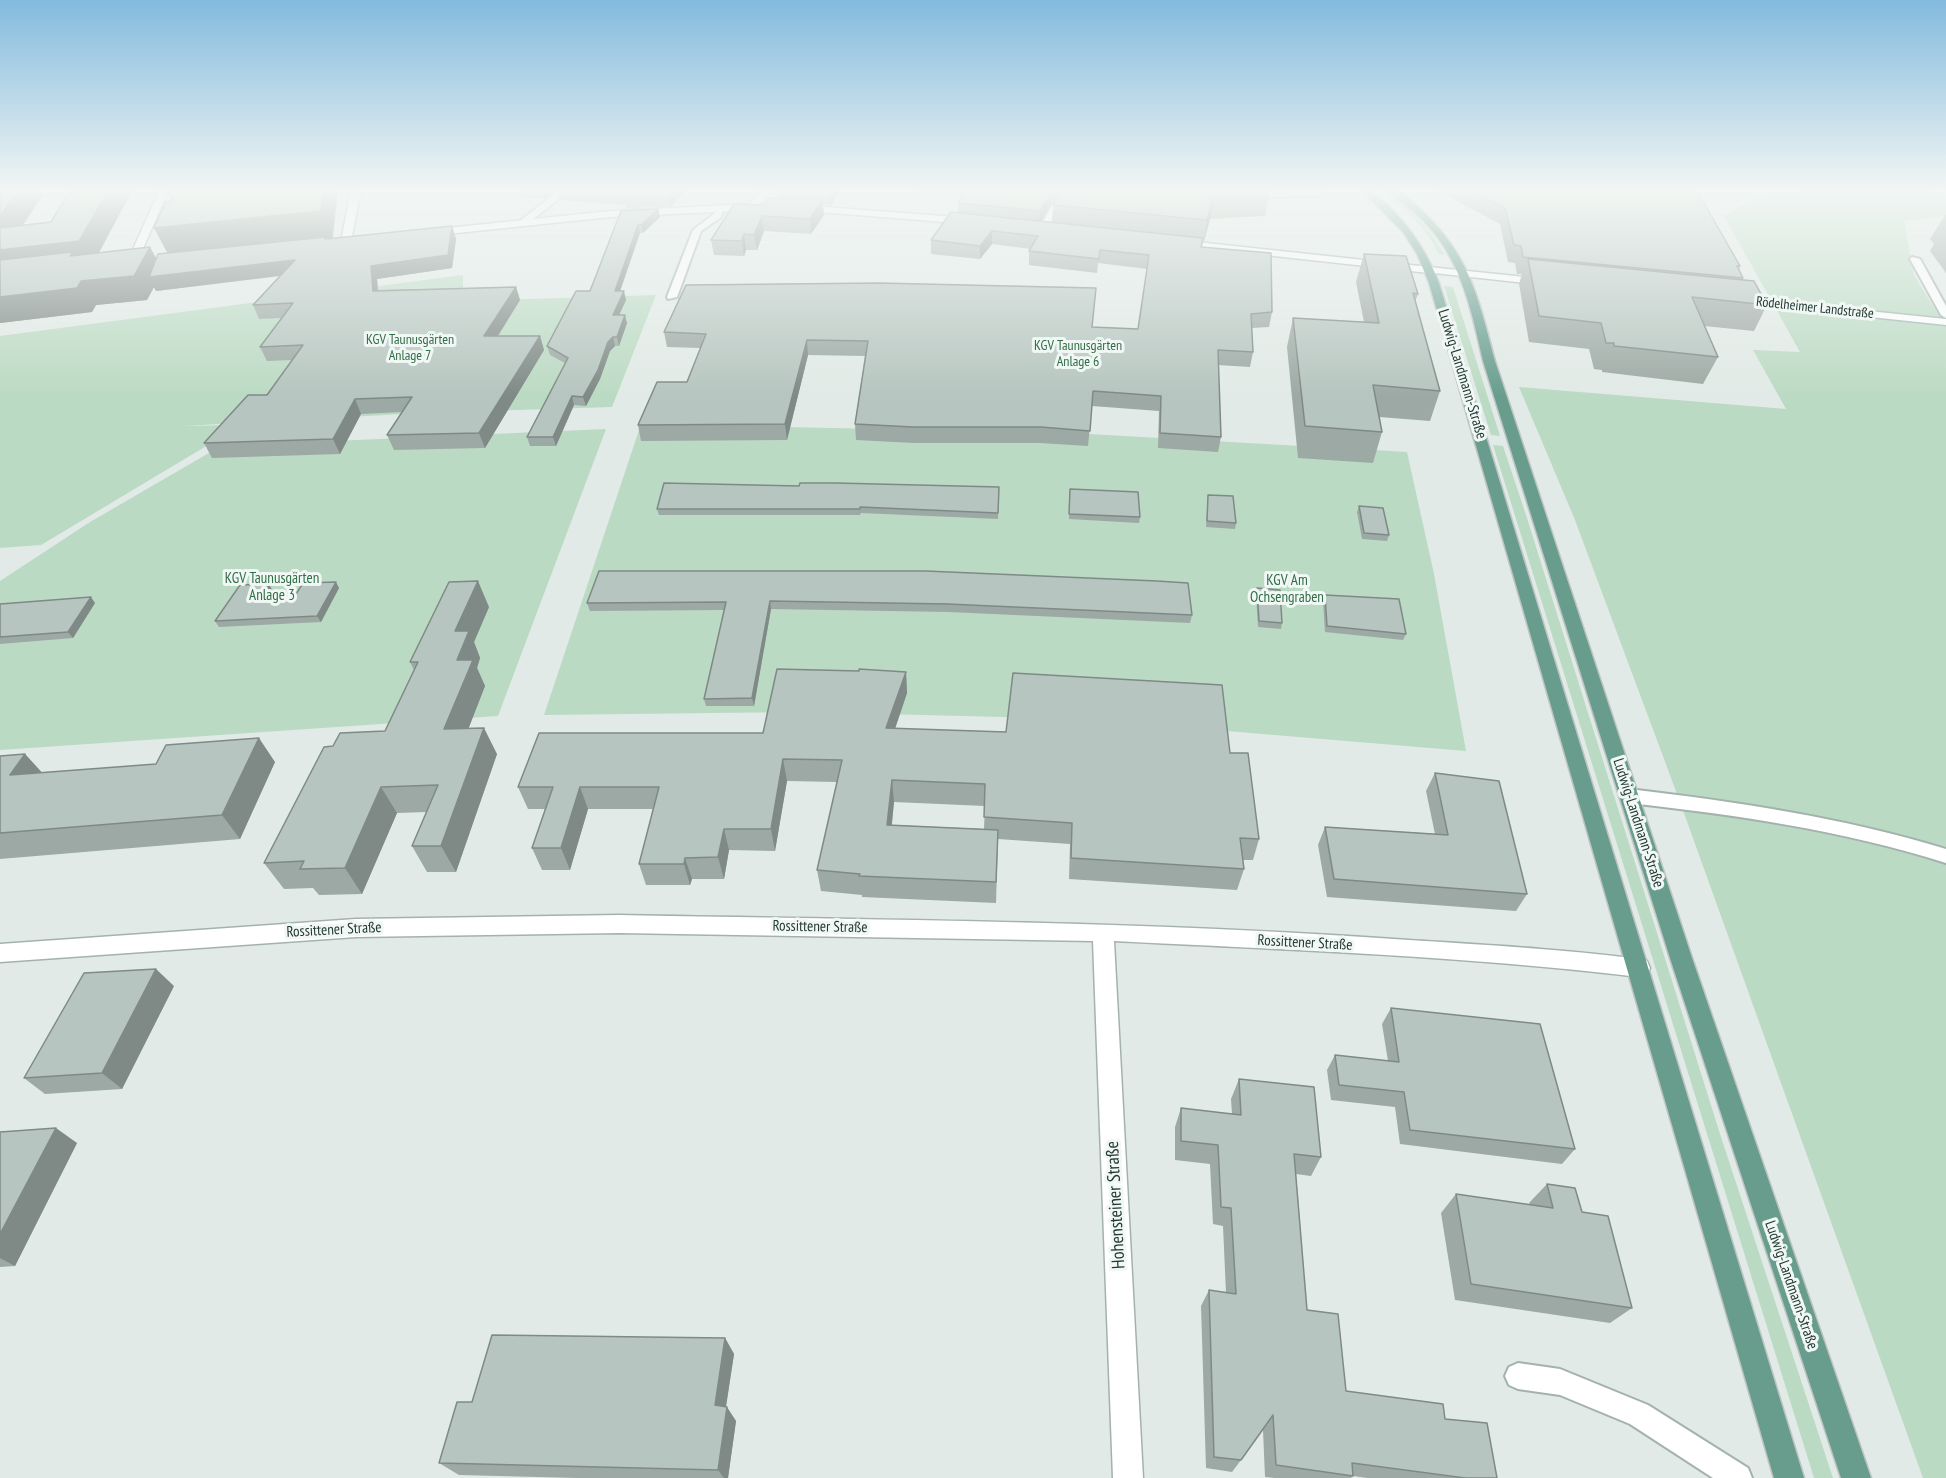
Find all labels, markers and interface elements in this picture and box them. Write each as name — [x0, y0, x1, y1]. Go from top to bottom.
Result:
street label: Rödelheimer Landstraße — [1755, 293, 1875, 323]
street label: Ludwig-Landmann-Straße — [1434, 307, 1490, 441]
park label: KGV Taunusgärten Anlage 7 — [366, 332, 454, 364]
park label: KGV Taunusgärten Anlage 6 — [1034, 338, 1122, 370]
park label: KGV Taunusgärten Anlage 3 — [225, 570, 319, 605]
park label: KGV Am Ochsengraben — [1250, 572, 1324, 607]
street label: Ludwig-Landmann-Straße — [1609, 756, 1667, 890]
street label: Rossittener Straße — [772, 917, 868, 937]
street label: Rossittener Straße — [286, 919, 382, 941]
street label: Rossittener Straße — [1257, 932, 1353, 954]
street label: Hohensteiner Straße — [1102, 1141, 1130, 1269]
street label: Ludwig-Landmann-Straße — [1761, 1218, 1821, 1352]

